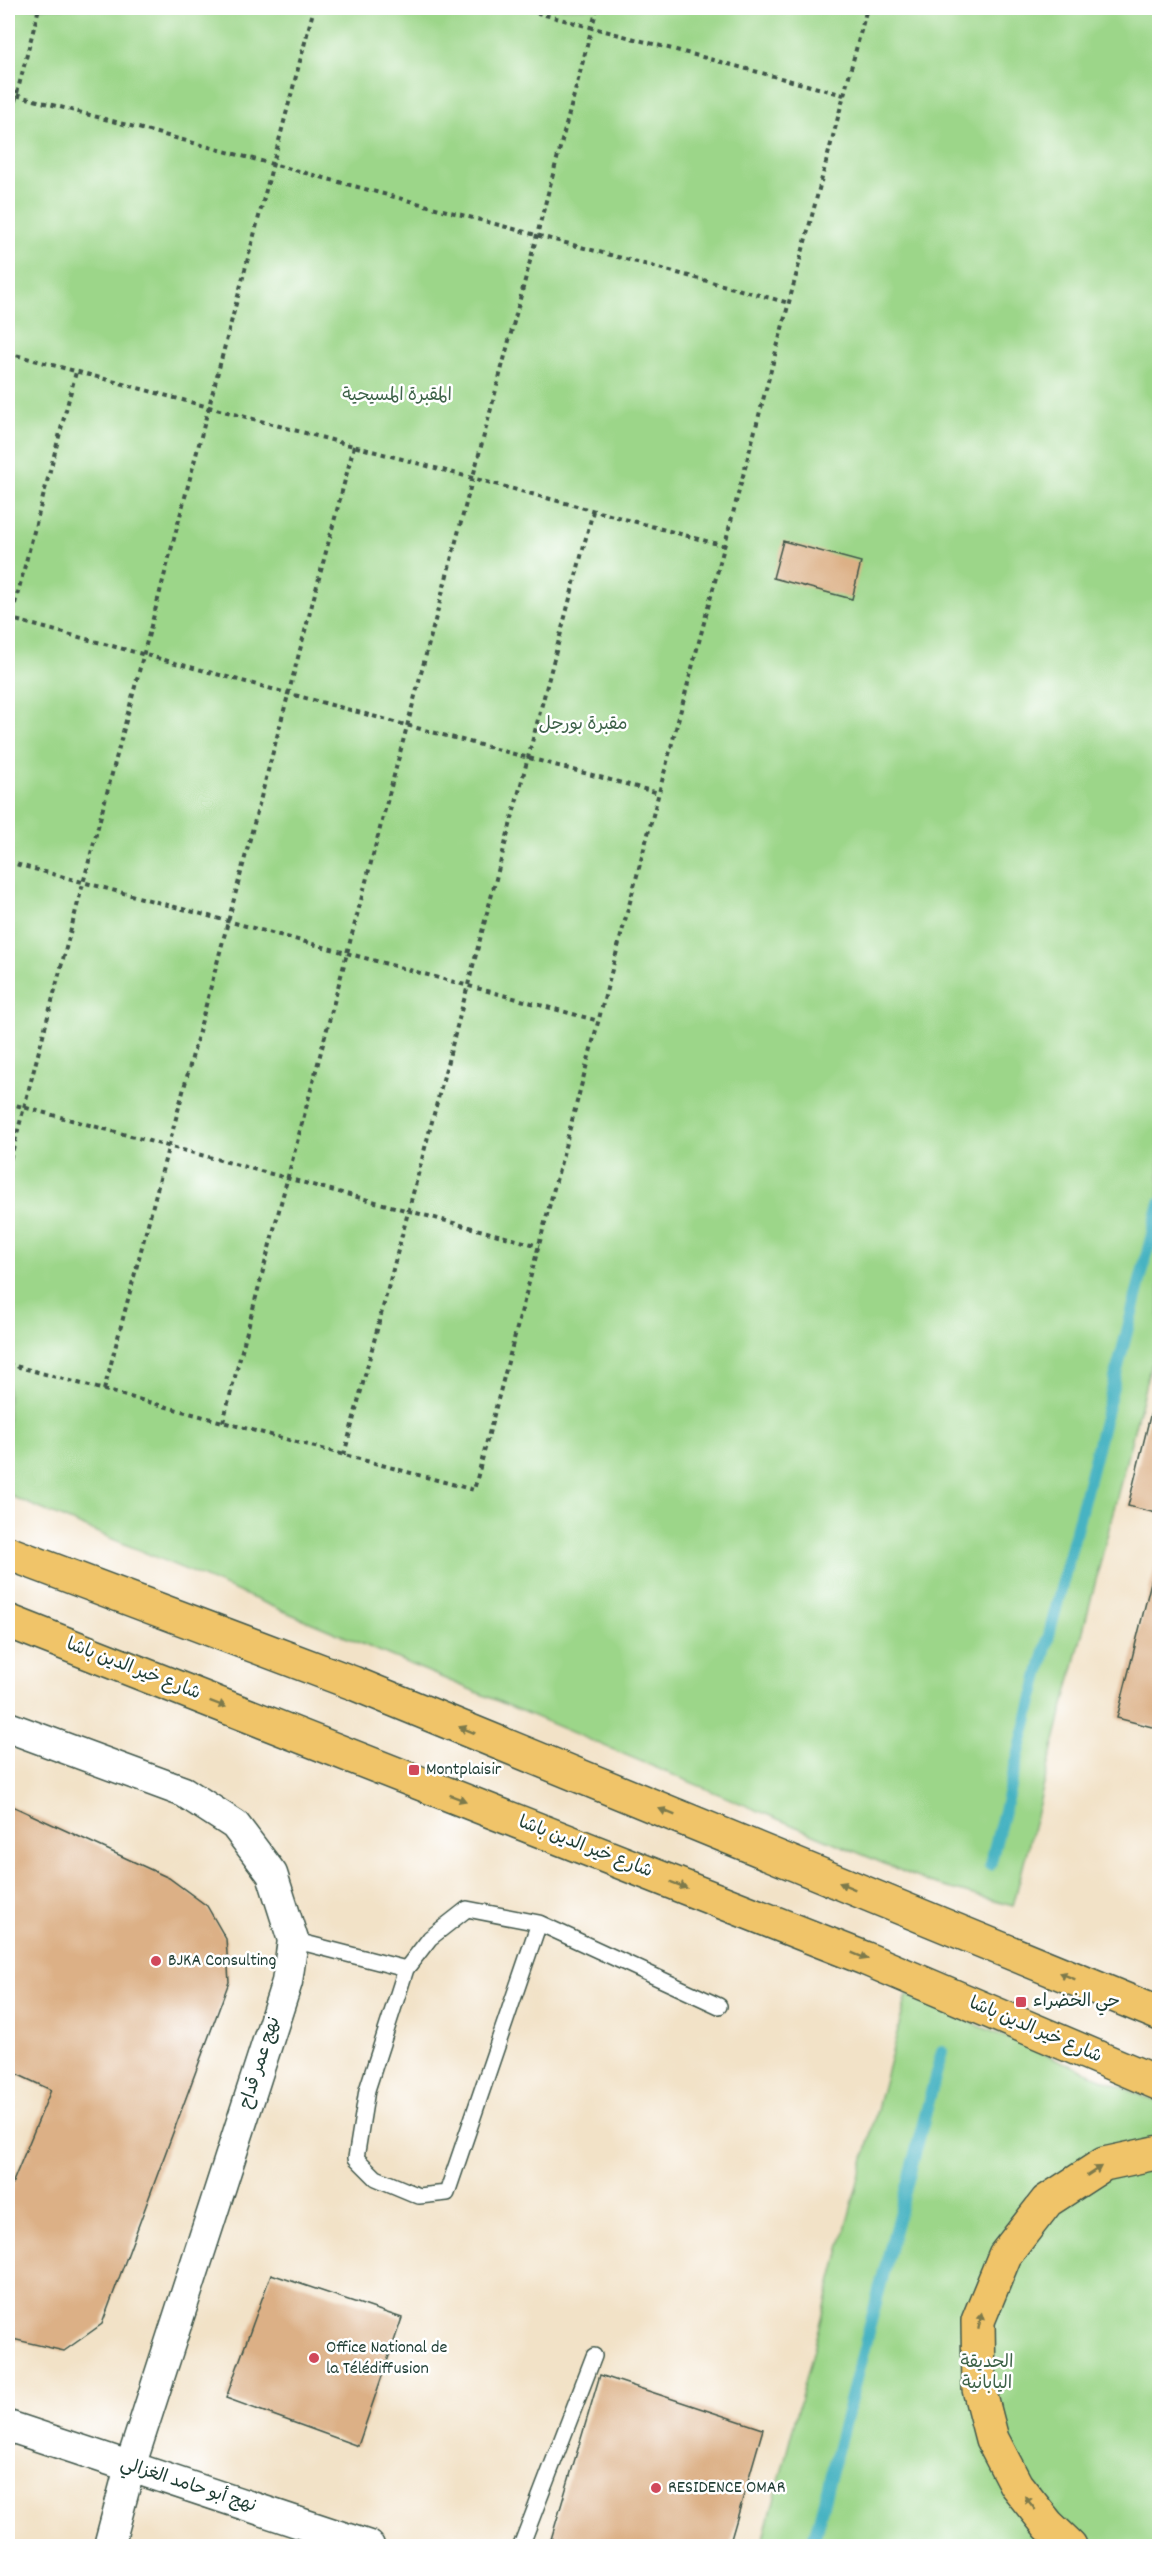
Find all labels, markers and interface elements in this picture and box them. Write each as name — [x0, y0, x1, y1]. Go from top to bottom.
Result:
park label: المقبرة المسيحية — [342, 384, 452, 409]
park label: مقبرة بورجل — [539, 713, 627, 738]
street label: شارع خير الدين باشا — [62, 1633, 204, 1707]
one-way arrow — [210, 1699, 228, 1709]
one-way arrow — [458, 1725, 476, 1734]
place label: Montplaisir — [426, 1758, 502, 1783]
marker: Montplaisir — [407, 1763, 421, 1777]
one-way arrow — [450, 1793, 468, 1803]
one-way arrow — [658, 1807, 676, 1816]
street label: شارع خير الدين باشا — [514, 1811, 656, 1885]
one-way arrow — [670, 1881, 688, 1890]
one-way arrow — [838, 1881, 856, 1891]
place label: BJKA Consulting — [168, 1949, 276, 1974]
one-way arrow — [852, 1951, 870, 1961]
marker: BJKA Consulting — [149, 1954, 163, 1968]
one-way arrow — [1057, 1971, 1075, 1981]
place label: حي الخضراء — [1033, 1990, 1120, 2016]
street label: شارع خير الدين باشا — [965, 1992, 1105, 2070]
marker: حي الخضراء — [1014, 1995, 1028, 2009]
street label: نهج عمر قداح — [234, 2014, 288, 2112]
one-way arrow — [1086, 2166, 1102, 2177]
one-way arrow — [976, 2311, 985, 2330]
place label: Office National de la Télédiffusion — [326, 2336, 447, 2382]
marker: Office National de la Télédiffusion — [307, 2351, 321, 2365]
park label: الحديقة اليابانية — [960, 2351, 1014, 2397]
street label: نهج أبو حامد الغزالي — [117, 2452, 259, 2521]
place label: RESIDENCE OMAR — [668, 2476, 785, 2501]
marker: RESIDENCE OMAR — [649, 2481, 663, 2495]
one-way arrow — [1024, 2495, 1037, 2511]

